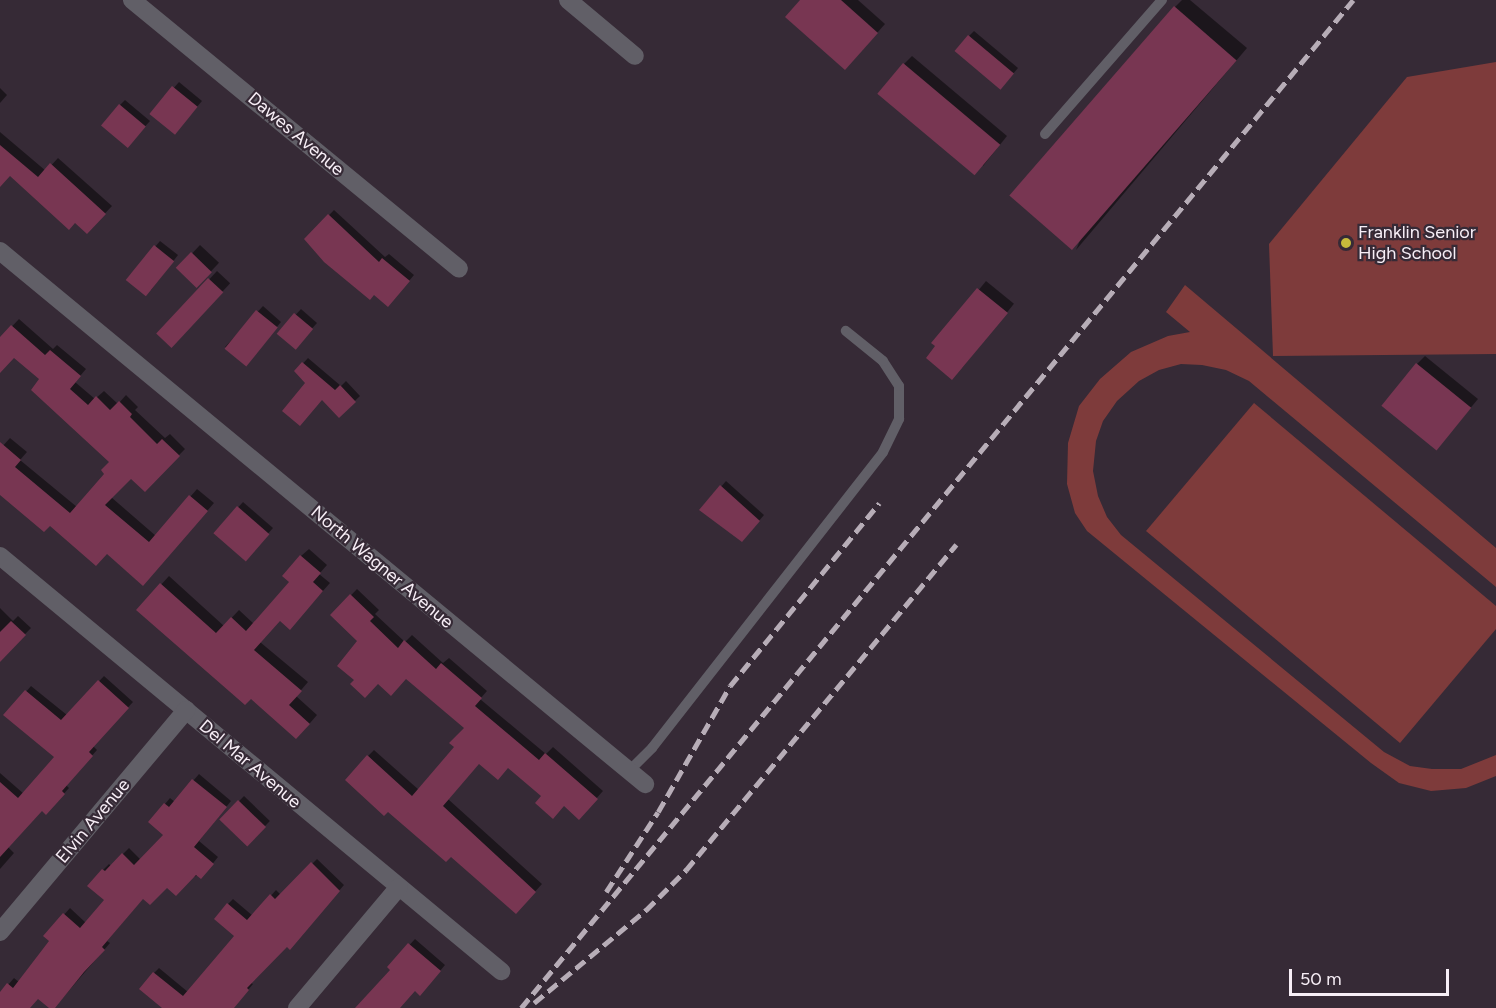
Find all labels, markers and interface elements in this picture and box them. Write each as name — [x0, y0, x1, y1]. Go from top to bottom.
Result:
street label: Dawes Avenue — [244, 88, 348, 180]
place label: Franklin Senior High School — [1358, 222, 1476, 264]
marker: Franklin Senior High School — [1339, 236, 1353, 250]
street label: North Wagner Avenue — [306, 501, 458, 633]
street label: Del Mar Avenue — [195, 715, 305, 813]
street label: Elvin Avenue — [51, 774, 135, 868]
scale bar — [1292, 957, 1452, 995]
text: 50 m — [1300, 968, 1342, 990]

